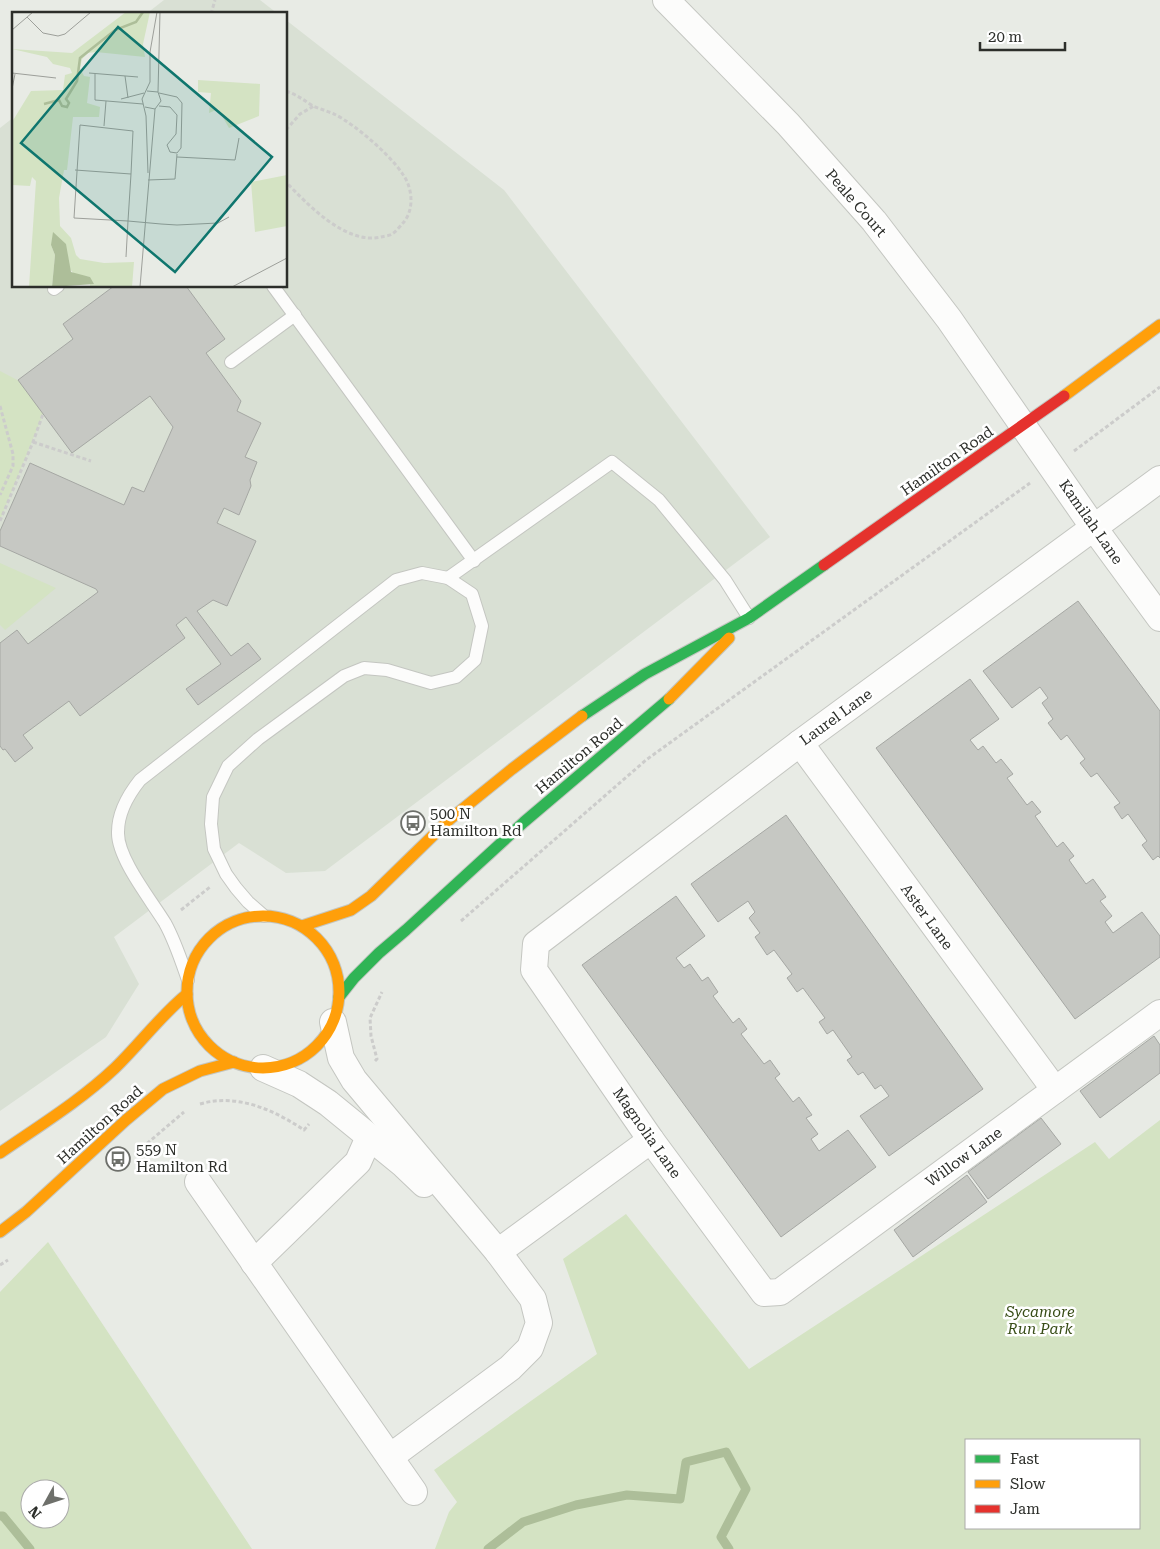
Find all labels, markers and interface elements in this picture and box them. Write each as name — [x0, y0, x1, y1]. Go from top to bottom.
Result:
inset map — [12, 12, 288, 288]
scale bar — [980, 20, 1065, 52]
text: 20 m — [988, 28, 1023, 46]
street label: Peale Court — [822, 166, 890, 241]
street label: Hamilton Road — [897, 422, 997, 500]
street label: Kamilah Lane — [1055, 476, 1127, 568]
street label: Laurel Lane — [796, 685, 876, 749]
street label: Hamilton Road — [532, 714, 627, 798]
place label: 500 N Hamilton Rd — [430, 805, 522, 840]
bus stop icon: 500 N Hamilton Rd — [400, 810, 426, 836]
street label: Aster Lane — [897, 881, 957, 953]
street label: Hamilton Road — [54, 1082, 147, 1168]
street label: Magnolia Lane — [609, 1084, 685, 1182]
street label: Willow Lane — [922, 1123, 1006, 1191]
place label: 559 N Hamilton Rd — [136, 1141, 228, 1176]
bus stop icon: 559 N Hamilton Rd — [105, 1146, 131, 1172]
park label: Sycamore Run Park — [1004, 1303, 1075, 1338]
legend — [965, 1439, 1140, 1529]
text: Fast — [1010, 1450, 1040, 1468]
text: Slow — [1010, 1475, 1046, 1493]
north arrow — [20, 1479, 70, 1529]
text: Jam — [1010, 1500, 1040, 1518]
text: N — [25, 1503, 45, 1522]

